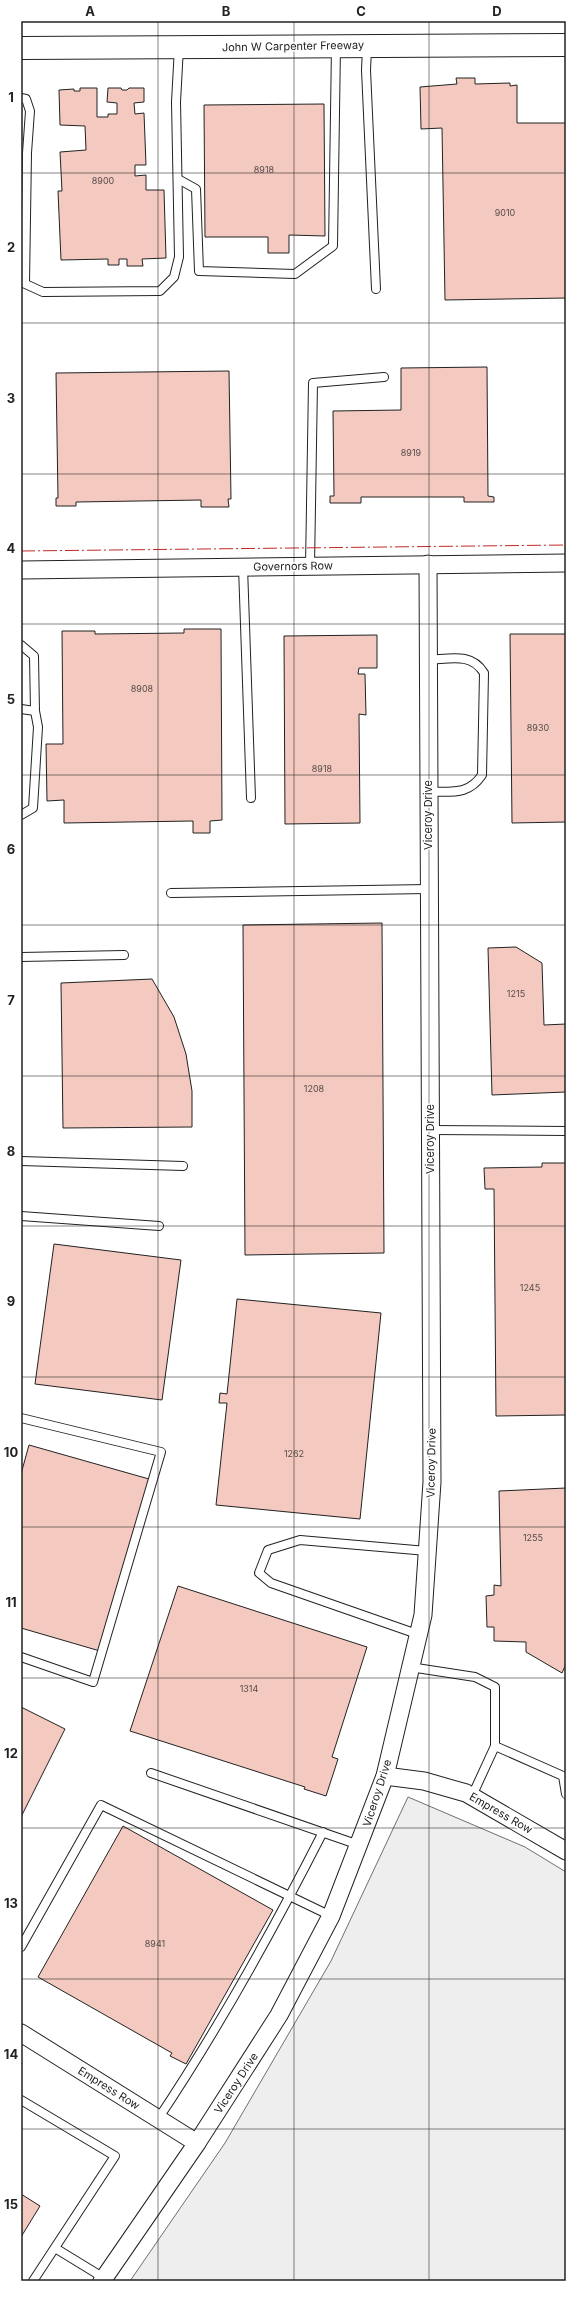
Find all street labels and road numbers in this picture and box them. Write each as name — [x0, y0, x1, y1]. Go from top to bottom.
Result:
street label: John W Carpenter Freeway — [222, 38, 364, 54]
street label: Governors Row — [253, 558, 333, 574]
street label: Viceroy Drive — [421, 780, 435, 850]
street label: Viceroy Drive — [423, 1104, 437, 1174]
street label: Viceroy Drive — [423, 1428, 439, 1498]
street label: Viceroy Drive — [360, 1758, 394, 1828]
street label: Empress Row — [467, 1789, 535, 1837]
street label: Viceroy Drive — [211, 2050, 261, 2116]
street label: Empress Row — [75, 2063, 143, 2113]

